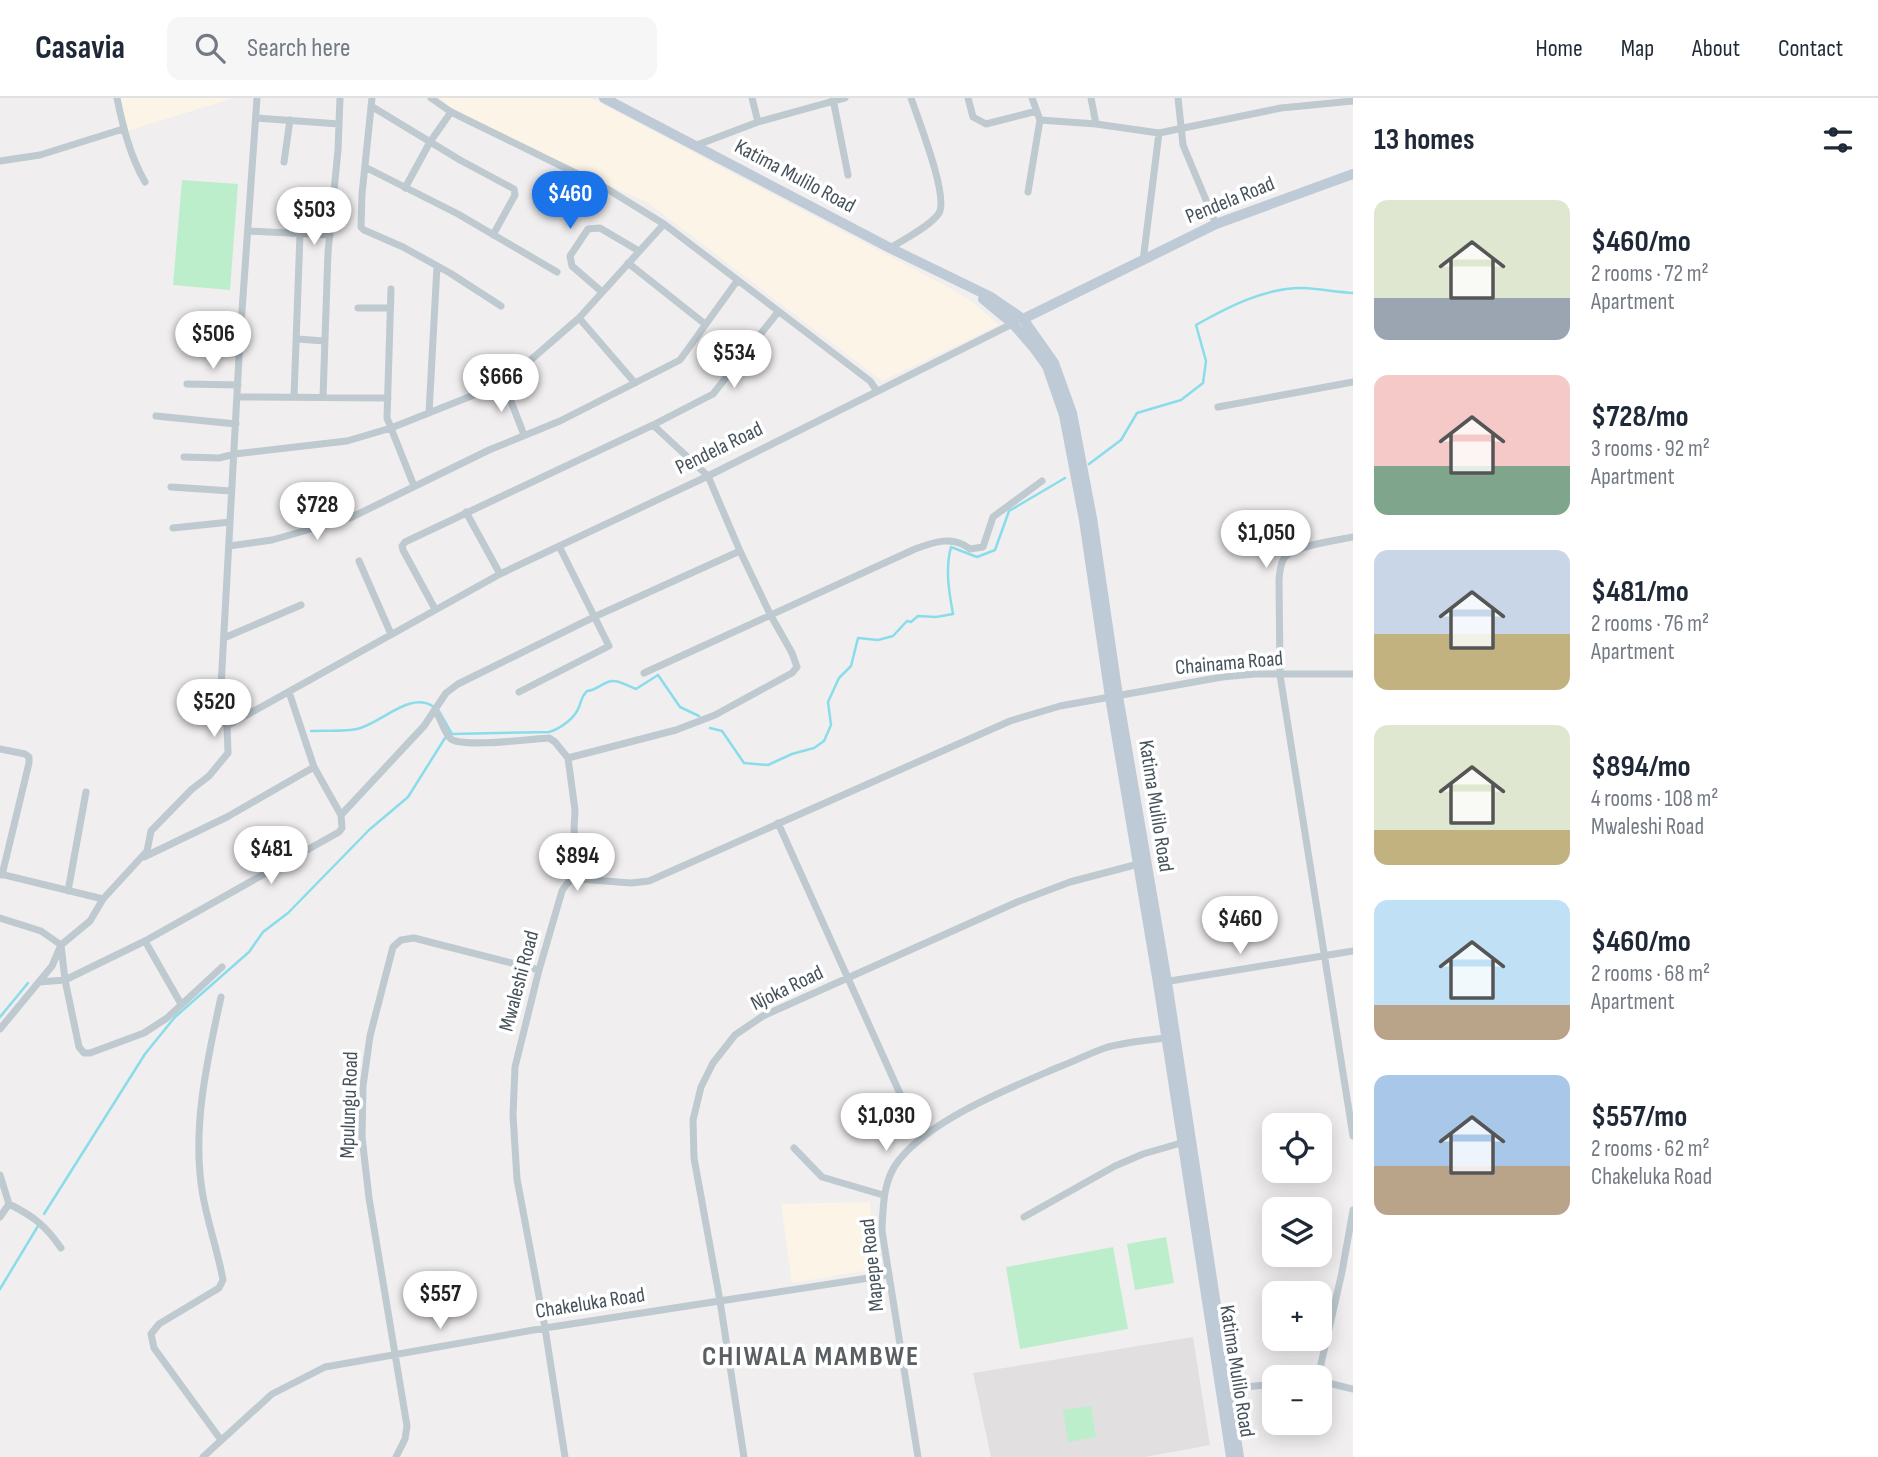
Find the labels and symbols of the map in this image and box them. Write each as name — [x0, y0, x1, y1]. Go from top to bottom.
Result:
street label: Katima Mulilo Road — [730, 134, 860, 218]
street label: Pendela Road — [1182, 171, 1278, 229]
pin: $460 — [529, 172, 611, 231]
pin: $503 — [273, 188, 355, 247]
pin: $506 — [172, 312, 254, 371]
pin: $534 — [693, 330, 775, 390]
pin: $666 — [460, 354, 542, 414]
street label: Pendela Road — [671, 416, 767, 480]
pin: $728 — [276, 482, 358, 542]
pin: $1,050 — [1209, 510, 1323, 570]
street label: Chainama Road — [1174, 646, 1284, 680]
pin: $520 — [173, 680, 255, 739]
street label: Katima Mulilo Road — [1133, 738, 1179, 874]
pin: $481 — [230, 826, 312, 886]
pin: $894 — [536, 834, 618, 893]
pin: $460 — [1199, 896, 1281, 956]
street label: Mwaleshi Road — [494, 928, 544, 1034]
street label: Njoka Road — [747, 960, 827, 1016]
street label: Mpulungu Road — [335, 1051, 363, 1159]
pin: $1,030 — [829, 1094, 943, 1153]
street label: Mapepe Road — [855, 1217, 889, 1313]
pin: $557 — [399, 1272, 481, 1331]
street label: Chakeluka Road — [533, 1282, 647, 1324]
street label: Katima Mulilo Road — [1214, 1303, 1260, 1439]
district label: CHIWALA MAMBWE — [702, 1340, 920, 1373]

